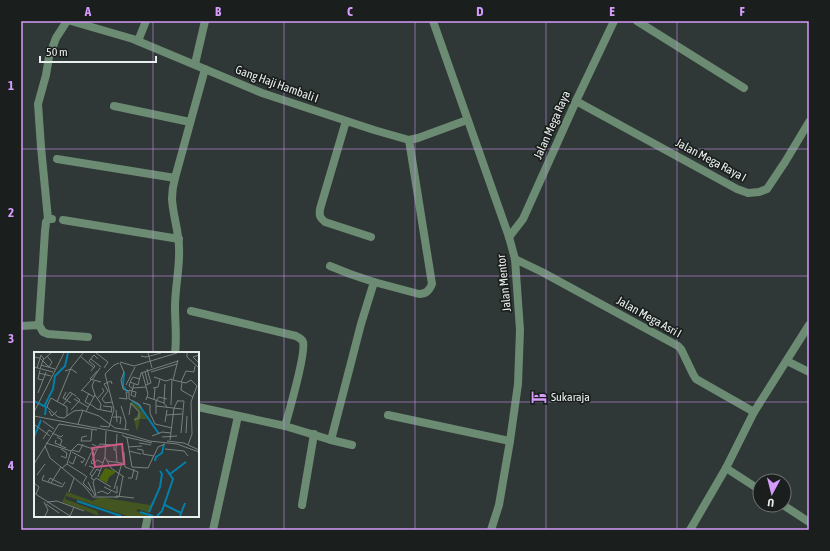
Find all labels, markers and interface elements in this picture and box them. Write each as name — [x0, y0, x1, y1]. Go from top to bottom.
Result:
text: A — [84, 4, 92, 19]
text: B — [215, 4, 222, 19]
text: C — [347, 4, 353, 19]
text: D — [476, 4, 484, 19]
text: E — [609, 4, 615, 19]
text: F — [739, 4, 745, 19]
scale bar — [40, 38, 156, 64]
text: 50 m — [46, 45, 68, 59]
street label: Gang Haji Hambali I — [234, 62, 320, 106]
text: 1 — [8, 78, 14, 93]
street label: Jalan Mega Raya — [531, 89, 573, 161]
street label: Jalan Mega Raya I — [673, 136, 749, 184]
text: 2 — [8, 205, 14, 220]
street label: Jalan Mentor — [494, 253, 514, 312]
street label: Jalan Mega Asri I — [614, 293, 684, 341]
text: 3 — [8, 331, 14, 346]
inset map — [34, 352, 199, 517]
hotel icon: Sukaraja — [530, 388, 548, 406]
place label: Sukaraja — [551, 390, 590, 404]
text: 4 — [7, 458, 14, 473]
north arrow — [752, 473, 792, 513]
text: U — [767, 497, 775, 509]

